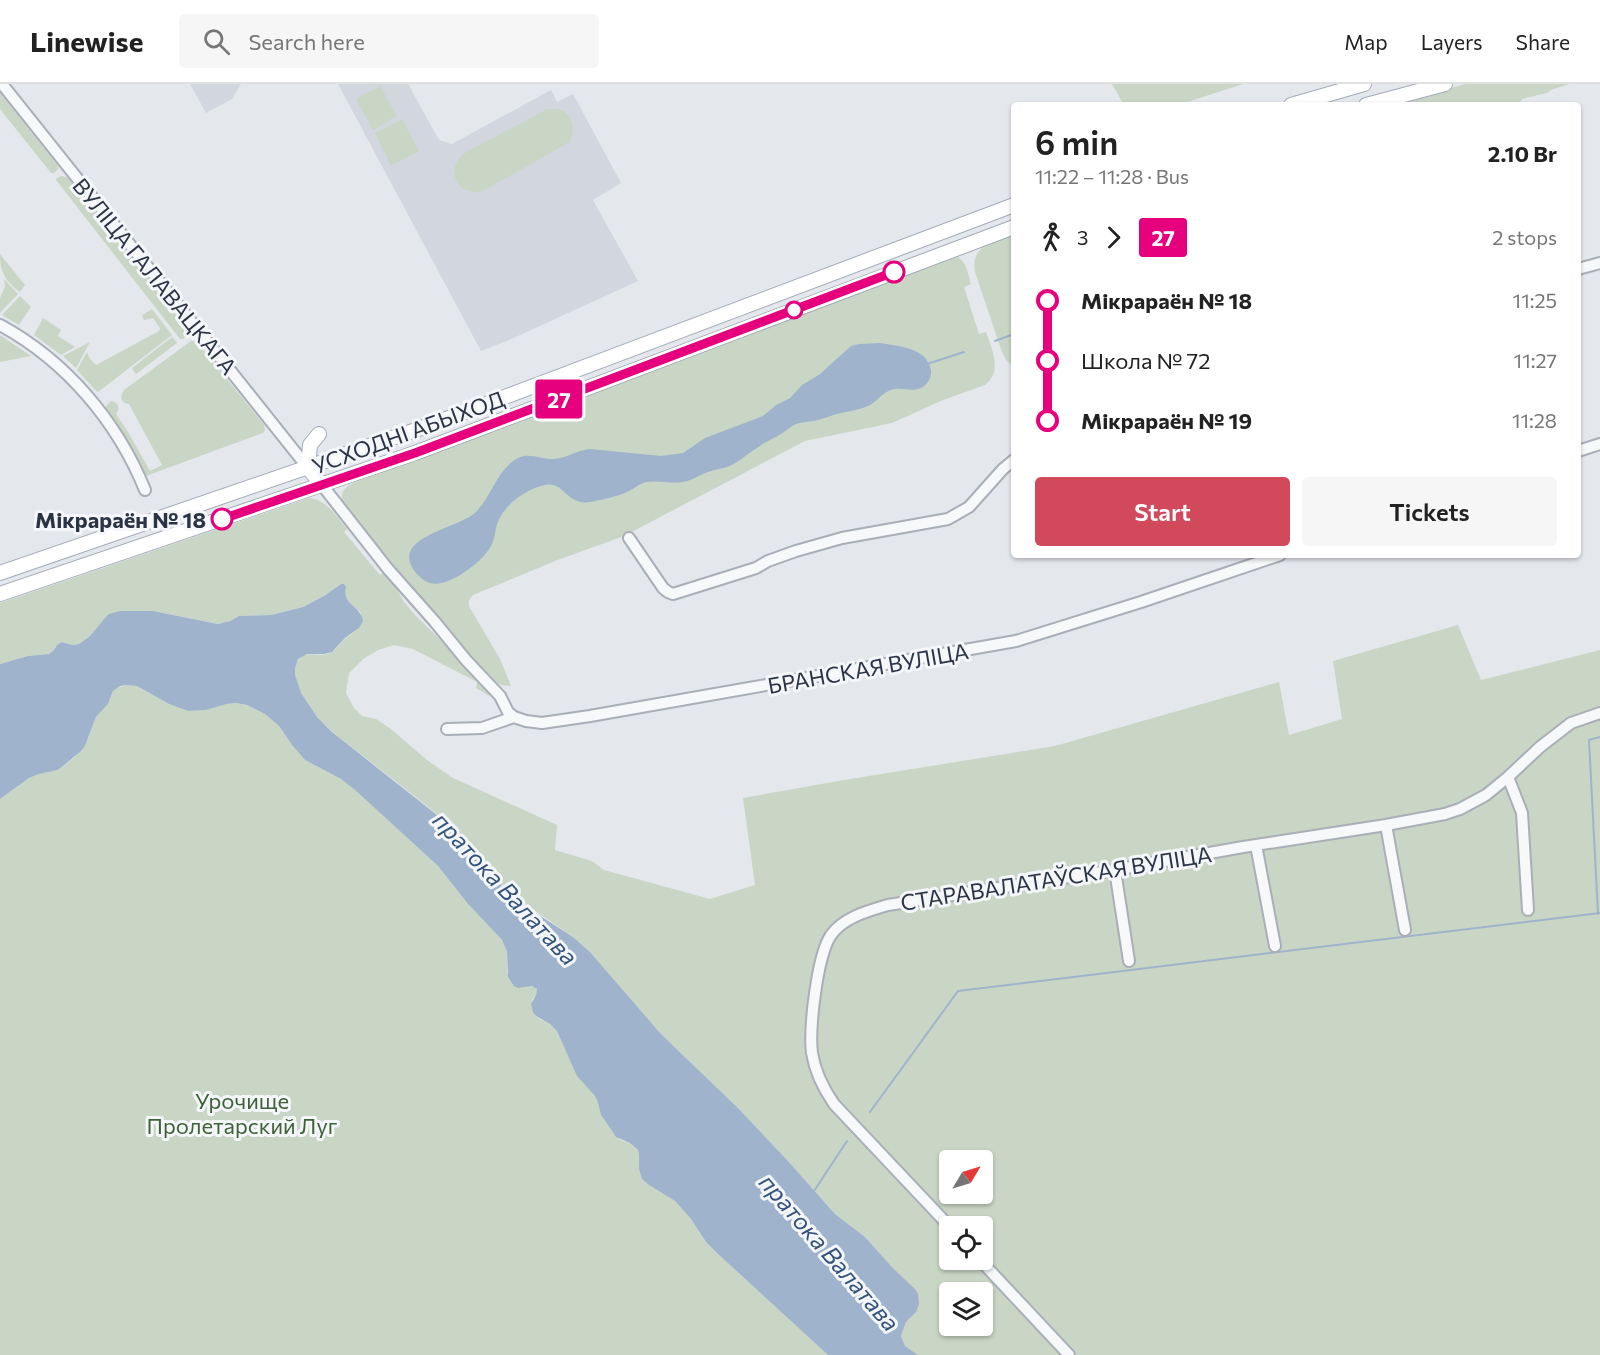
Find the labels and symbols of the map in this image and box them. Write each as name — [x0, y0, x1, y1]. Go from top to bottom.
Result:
street label: ВУЛІЦА ГАЛАВАЦКАГА — [67, 172, 243, 380]
unlabelled marker — [883, 261, 905, 283]
unlabelled marker — [785, 301, 803, 319]
line badge: 27 — [532, 380, 586, 418]
street label: УСХОДНІ АБЫХОД — [308, 385, 508, 479]
place label: Мікрараён № 18 — [35, 506, 206, 533]
marker: Мікрараён № 18 — [211, 508, 233, 530]
street label: БРАНСКАЯ ВУЛІЦА — [765, 637, 971, 699]
water label: пратока Валатава — [428, 805, 584, 971]
street label: СТАРАВАЛАТАЎСКАЯ ВУЛІЦА — [898, 840, 1214, 916]
park label: Урочище Пролетарский Луг — [147, 1087, 338, 1139]
north arrow — [939, 1150, 993, 1204]
water label: пратока Валатава — [754, 1168, 906, 1336]

